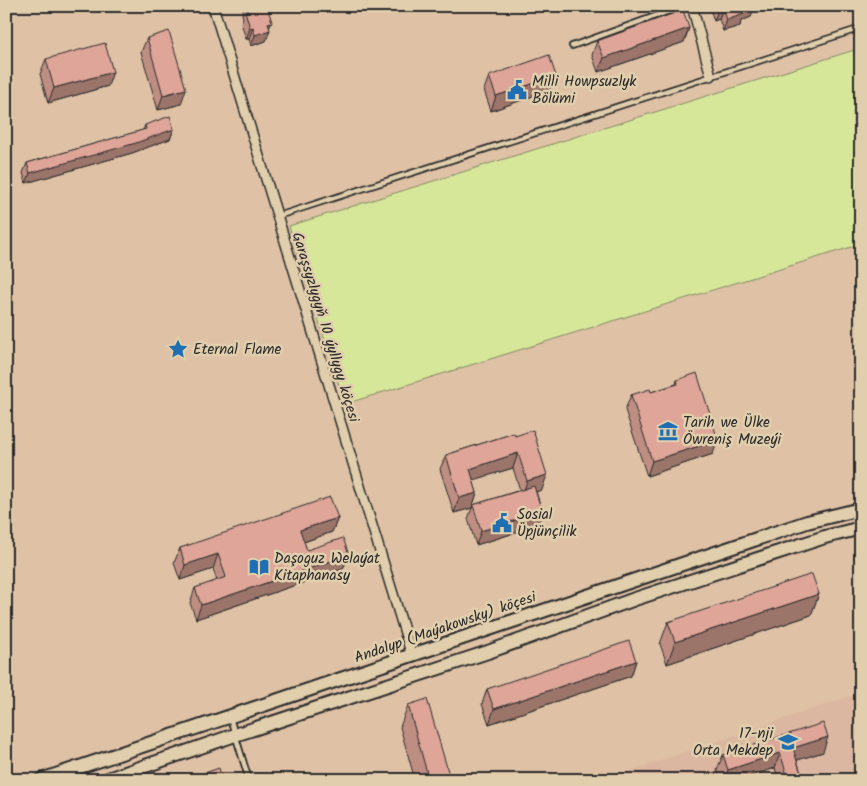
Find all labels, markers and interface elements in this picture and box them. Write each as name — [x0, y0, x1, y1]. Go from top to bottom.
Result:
place label: Milli Howpsuzlyk Bölümi — [532, 70, 637, 111]
public building icon: Milli Howpsuzlyk Bölümi — [506, 79, 528, 101]
street label: Garaşsyzlygyň 10 ýyllygy köçesi — [285, 229, 366, 427]
place icon: Eternal Flame — [167, 338, 189, 360]
place label: Eternal Flame — [193, 338, 282, 362]
place label: Tarih we Ülke Öwreniş Muzeýi — [683, 411, 782, 452]
museum icon: Tarih we Ülke Öwreniş Muzeýi — [657, 420, 679, 442]
place label: Sosial Üpjünçilik — [517, 503, 578, 544]
public building icon: Sosial Üpjünçilik — [491, 512, 513, 534]
place label: Daşoguz Welaýat Kitaphanasy — [274, 547, 380, 588]
library icon: Daşoguz Welaýat Kitaphanasy — [248, 556, 270, 578]
street label: Andalyp (Maýakowsky) köçesi — [351, 585, 541, 670]
place label: 17-nji Orta Mekdep — [693, 722, 774, 763]
school or university icon: 17-nji Orta Mekdep — [777, 731, 799, 753]

